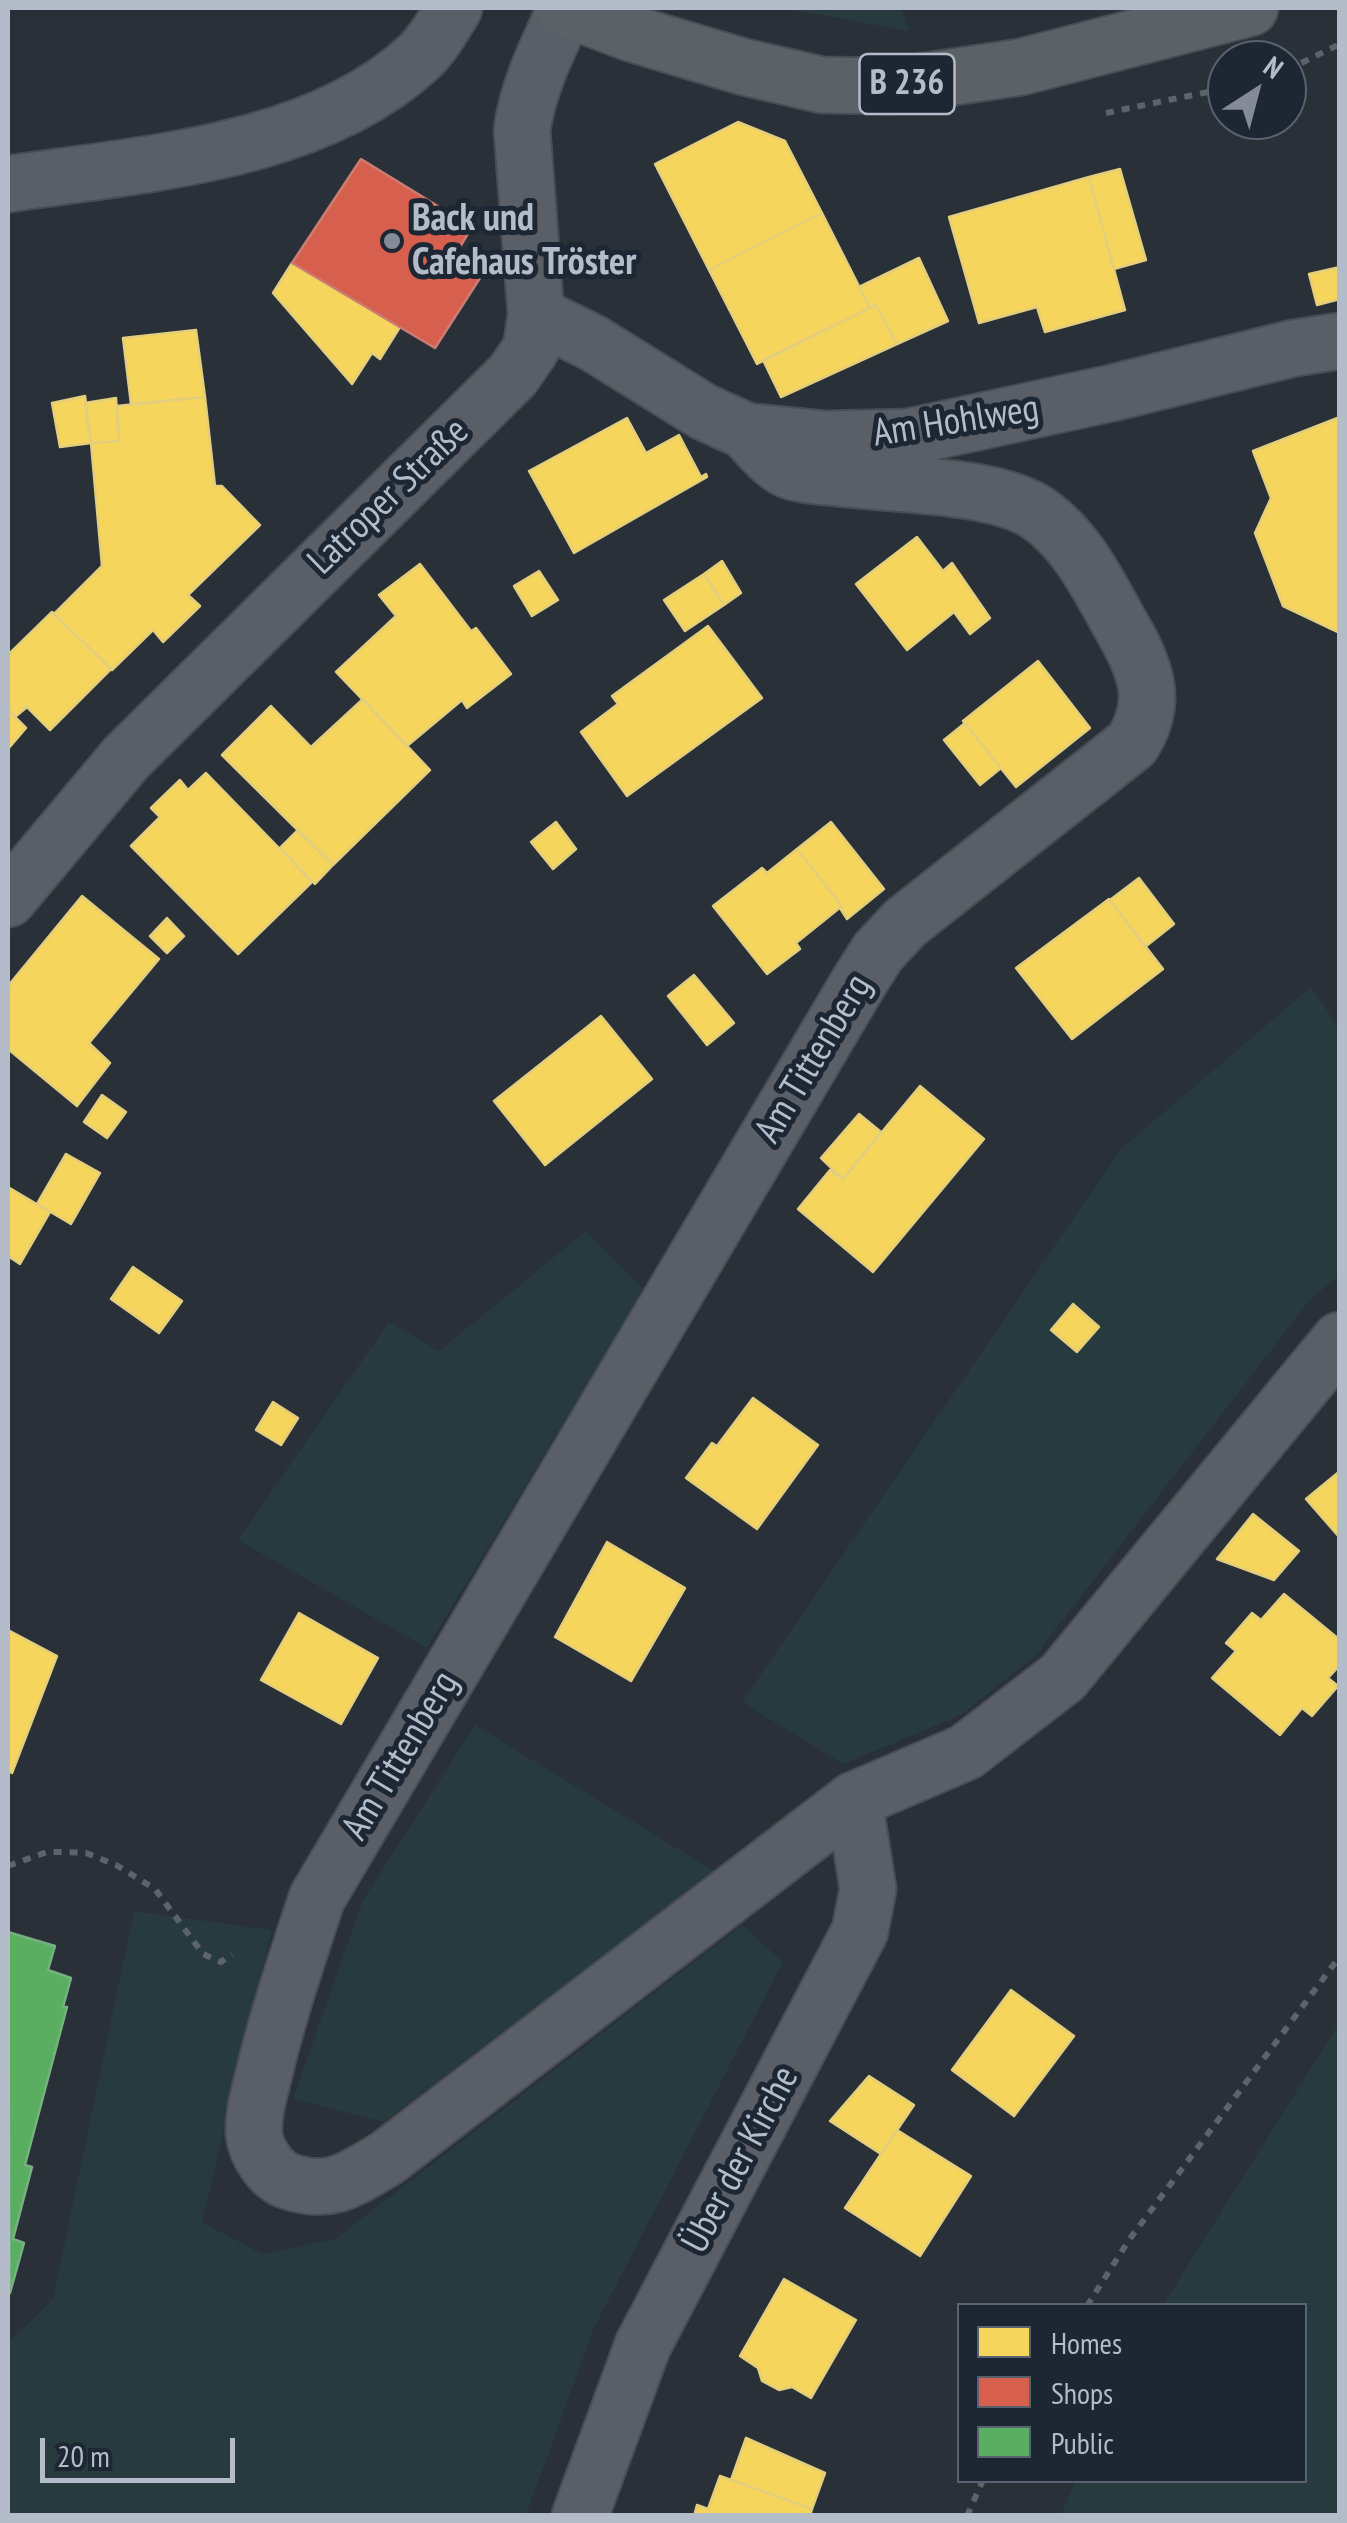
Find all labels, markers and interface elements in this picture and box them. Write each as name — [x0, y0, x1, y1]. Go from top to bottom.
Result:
north arrow — [1207, 40, 1307, 140]
text: N — [1257, 48, 1291, 86]
road number: B 236 — [860, 54, 954, 114]
place label: Back und Cafehaus Tröster — [412, 196, 637, 286]
marker: Back und Cafehaus Tröster — [381, 230, 403, 252]
street label: Am Hohlweg — [870, 386, 1042, 458]
street label: Latroper Straße — [299, 409, 479, 585]
street label: Am Tittenberg — [746, 967, 882, 1151]
street label: Am Tittenberg — [333, 1664, 469, 1848]
street label: Über der Kirche — [673, 2059, 809, 2261]
legend — [957, 2303, 1307, 2483]
text: Homes — [1051, 2323, 1122, 2362]
text: Shops — [1051, 2373, 1113, 2412]
scale bar — [45, 2418, 240, 2480]
text: Public — [1051, 2423, 1114, 2462]
text: 20 m — [57, 2436, 110, 2475]

